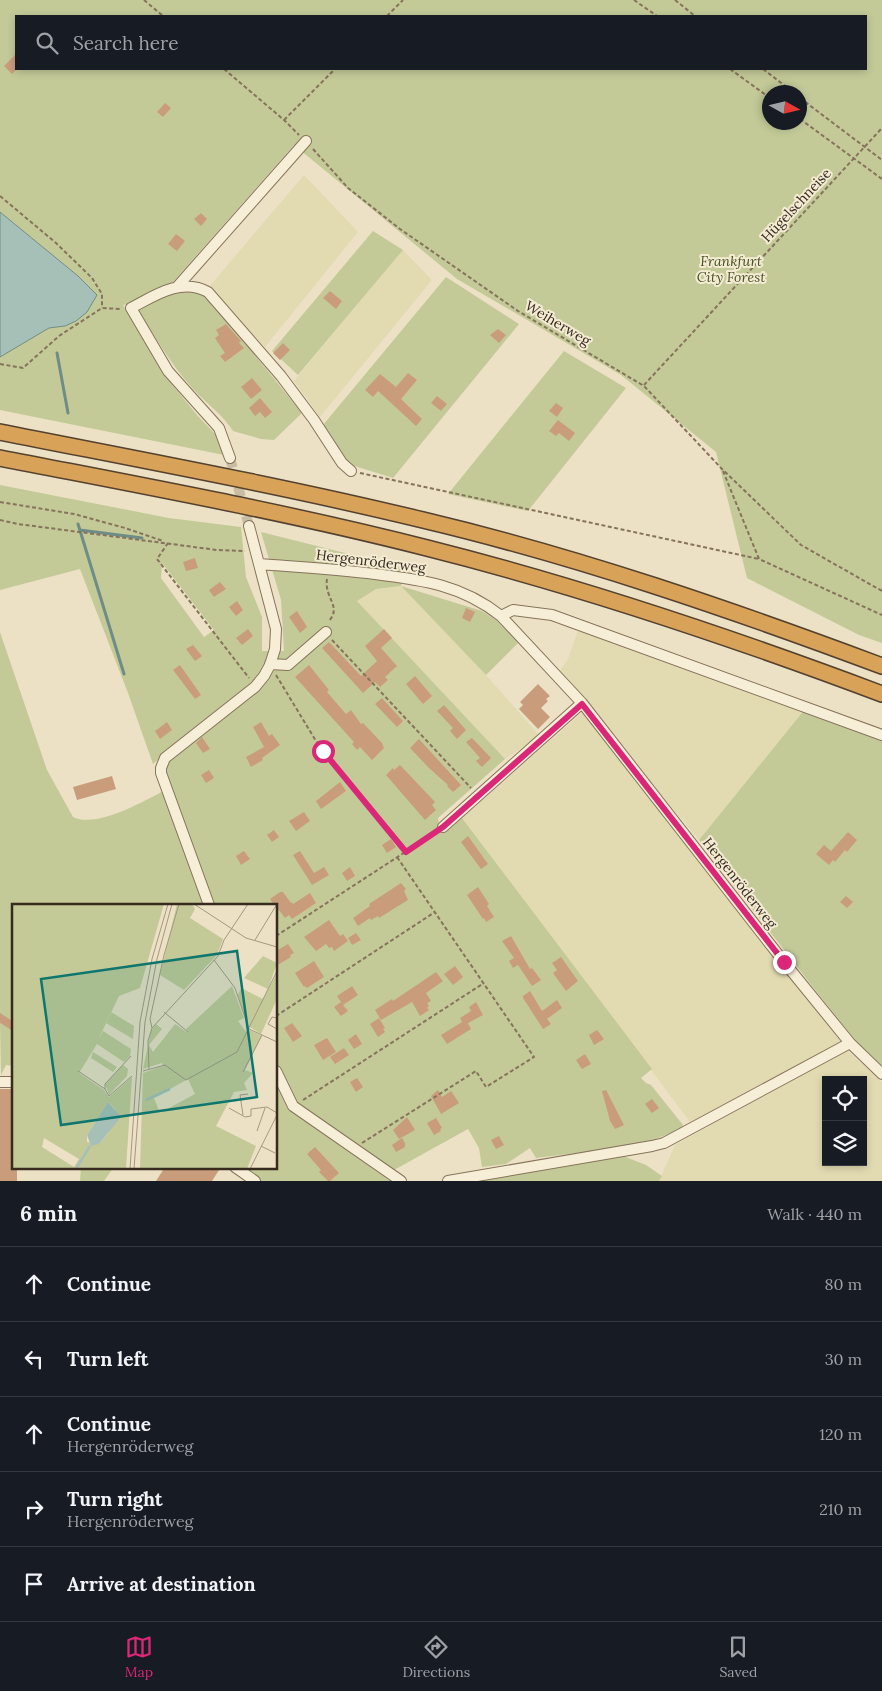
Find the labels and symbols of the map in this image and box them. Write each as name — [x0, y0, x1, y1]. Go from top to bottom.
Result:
north arrow — [762, 85, 807, 130]
street label: Hügelschneise — [757, 164, 835, 246]
park label: Frankfurt City Forest — [697, 252, 766, 286]
street label: Weiherweg — [522, 296, 594, 350]
street label: Hergenröderweg — [315, 545, 427, 577]
route start — [312, 740, 335, 763]
street label: Hergenröderweg — [699, 834, 781, 932]
inset map — [12, 904, 278, 1168]
route end — [773, 951, 796, 974]

